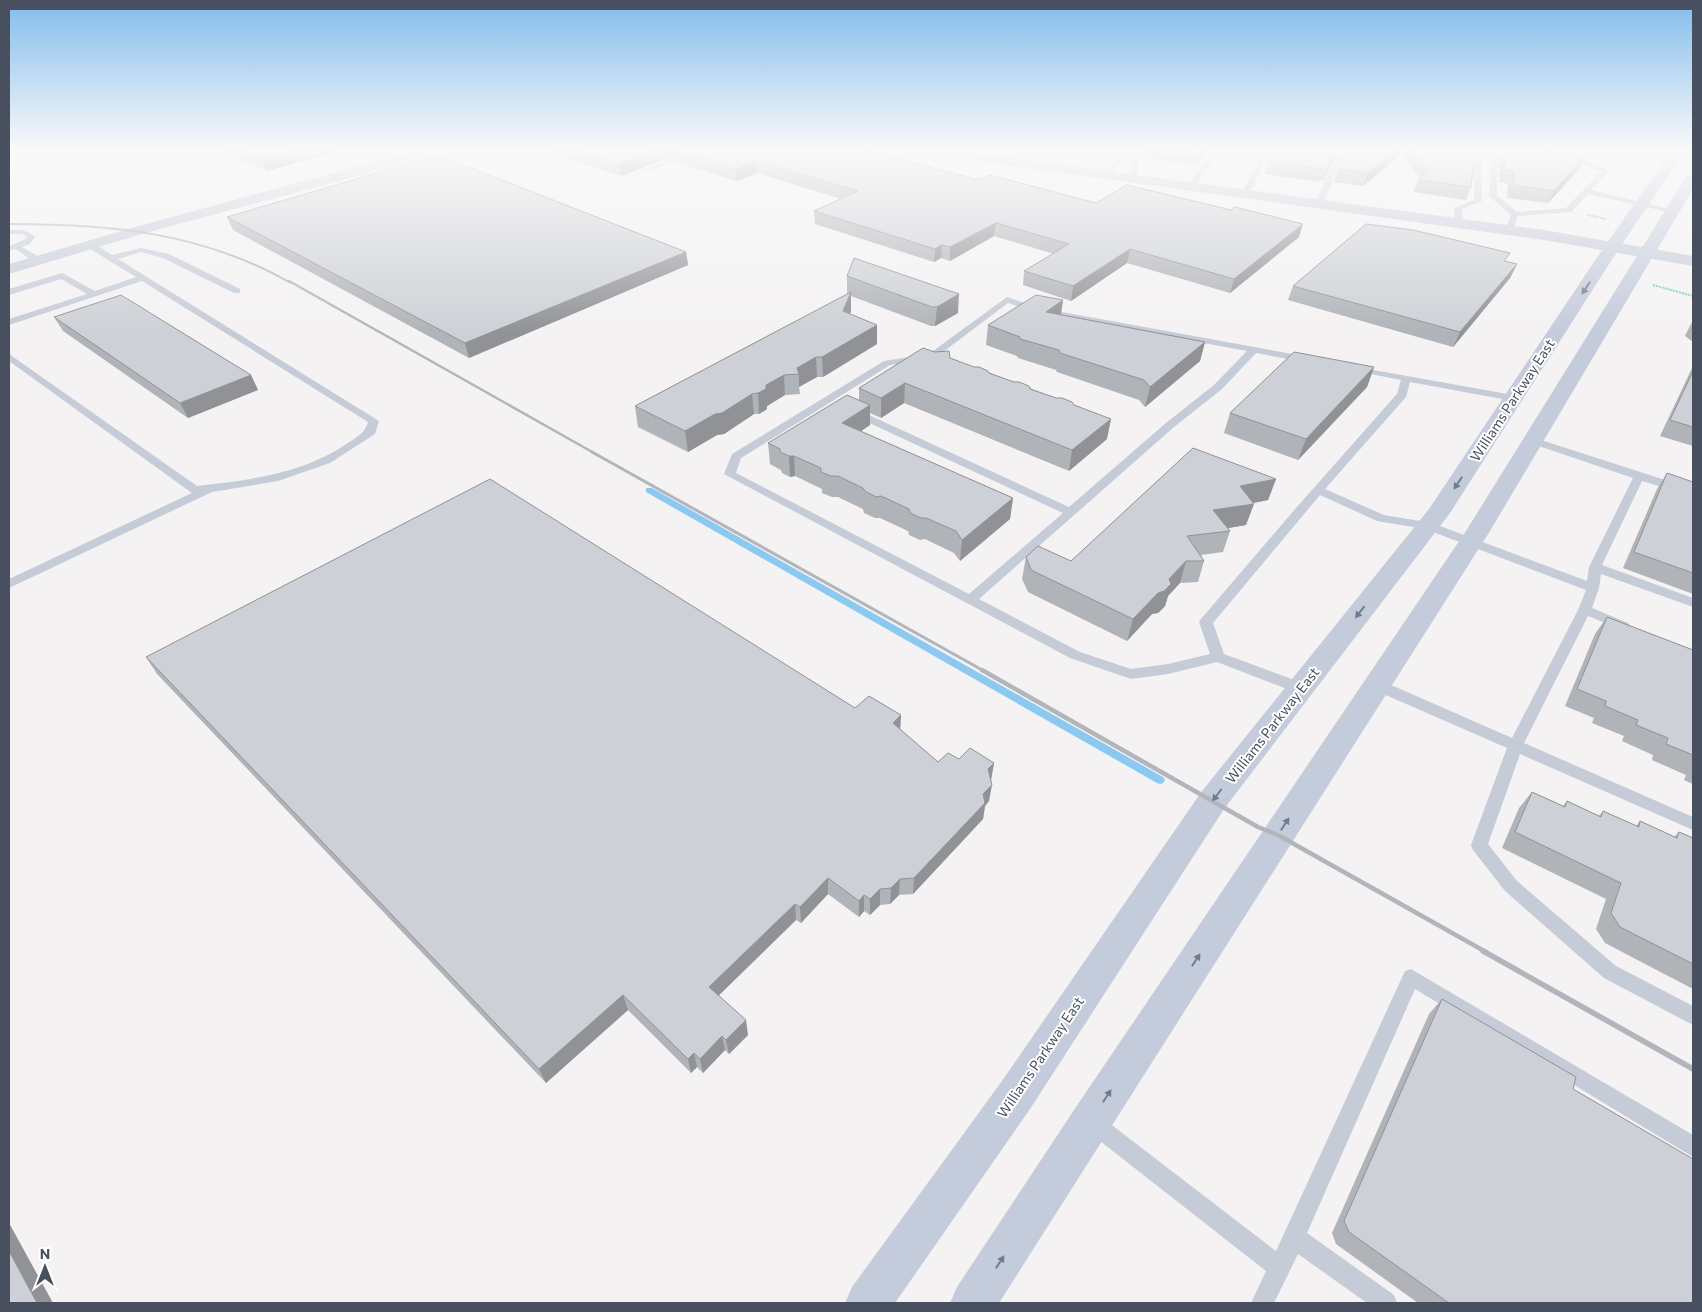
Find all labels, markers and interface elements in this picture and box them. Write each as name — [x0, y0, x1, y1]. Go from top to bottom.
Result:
one-way arrow — [1581, 282, 1590, 295]
street label: Williams Parkway East — [1466, 335, 1558, 464]
one-way arrow — [1453, 476, 1463, 489]
one-way arrow — [1355, 605, 1366, 618]
street label: Williams Parkway East — [1221, 663, 1323, 786]
one-way arrow — [1211, 788, 1222, 801]
one-way arrow — [1280, 818, 1290, 831]
one-way arrow — [1191, 954, 1201, 967]
street label: Williams Parkway East — [993, 993, 1087, 1121]
one-way arrow — [1102, 1090, 1112, 1103]
north arrow — [20, 1242, 70, 1292]
text: N — [40, 1245, 50, 1262]
one-way arrow — [995, 1256, 1004, 1269]

